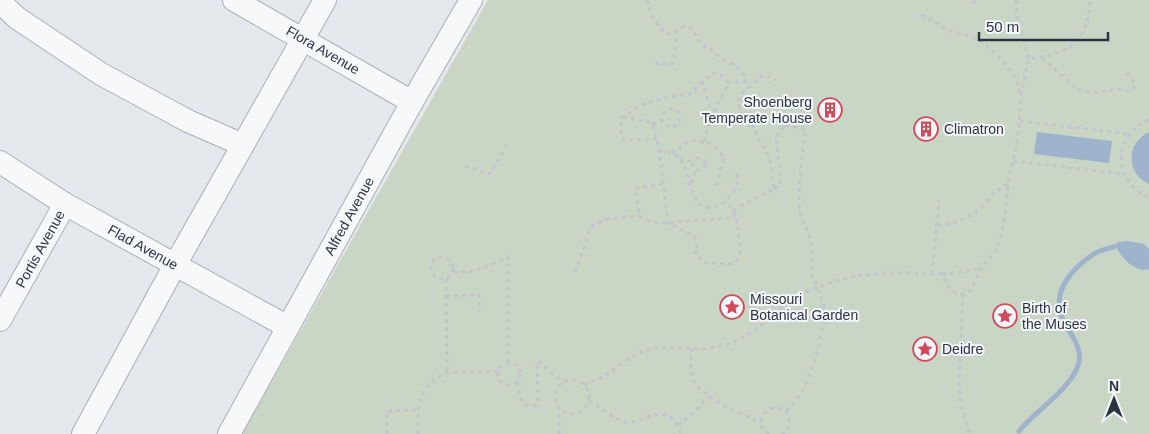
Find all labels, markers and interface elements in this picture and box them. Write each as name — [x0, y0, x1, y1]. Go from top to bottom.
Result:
scale bar — [979, 10, 1108, 42]
text: 50 m — [986, 18, 1019, 35]
street label: Flora Avenue — [283, 23, 363, 78]
place label: Shoenberg Temperate House — [701, 94, 812, 126]
building icon: Shoenberg Temperate House — [817, 97, 843, 123]
building icon: Climatron — [913, 116, 939, 142]
place label: Climatron — [944, 121, 1004, 137]
street label: Alfred Avenue — [321, 174, 377, 258]
street label: Portis Avenue — [12, 207, 68, 291]
street label: Flad Avenue — [105, 221, 181, 273]
place label: Missouri Botanical Garden — [750, 291, 858, 323]
place icon: Missouri Botanical Garden — [719, 294, 745, 320]
place label: Birth of the Muses — [1022, 300, 1087, 332]
place icon: Birth of the Muses — [992, 303, 1018, 329]
place icon: Deidre — [912, 336, 938, 362]
place label: Deidre — [942, 341, 983, 357]
north arrow — [1089, 374, 1139, 424]
text: N — [1109, 378, 1119, 394]

